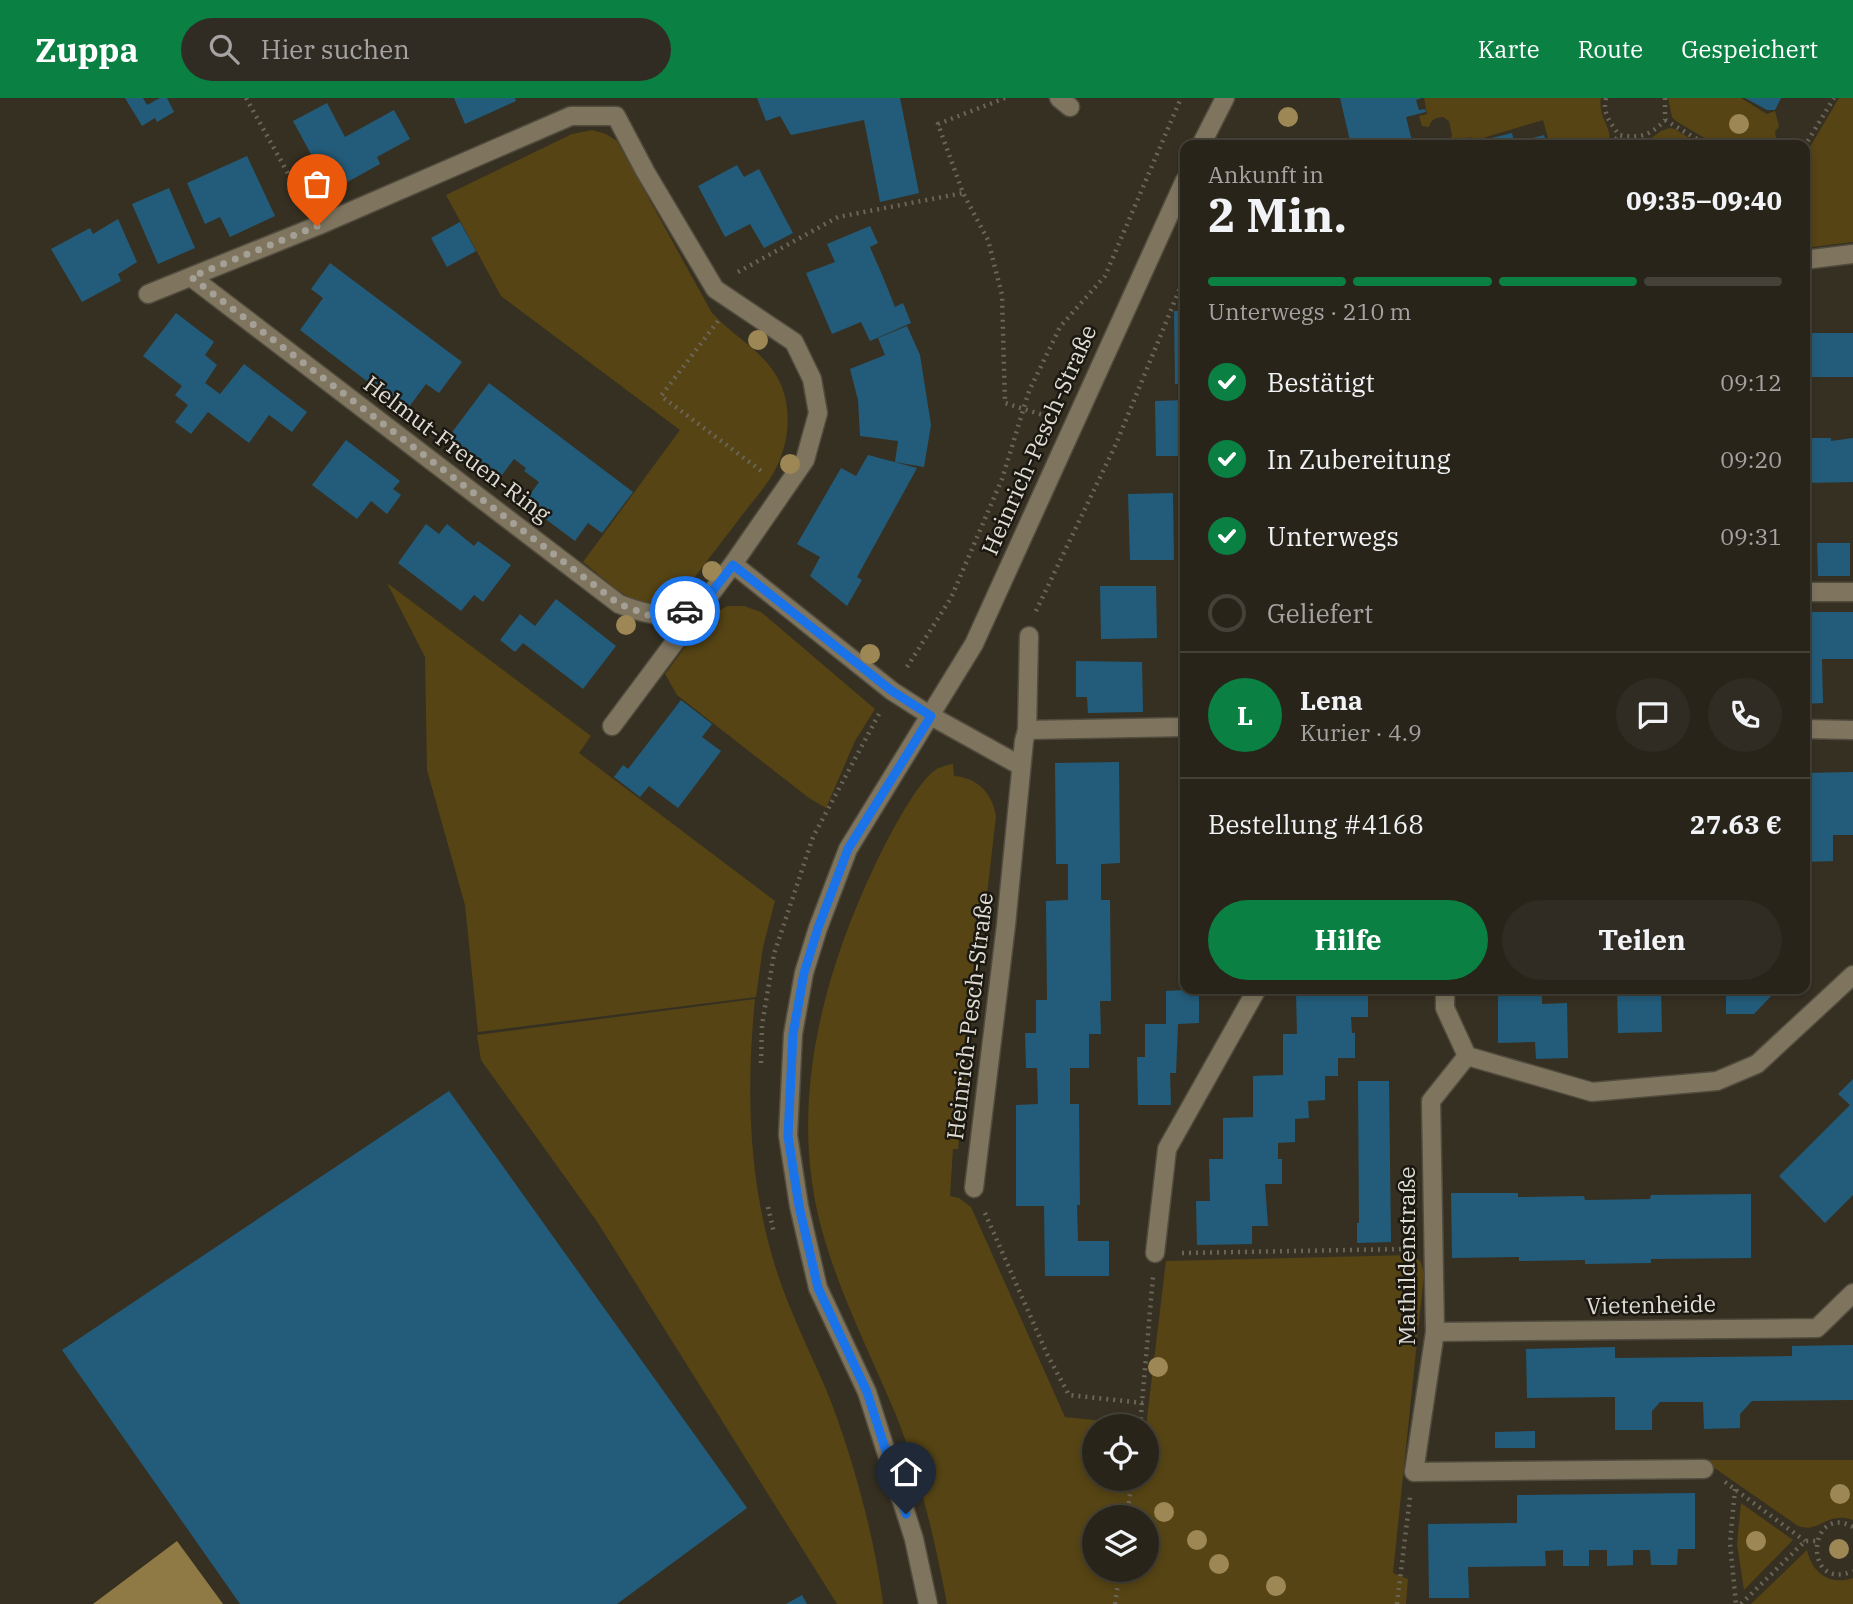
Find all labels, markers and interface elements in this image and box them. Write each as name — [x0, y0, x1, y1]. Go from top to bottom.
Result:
search box — [181, 18, 671, 81]
text: Zuppa — [35, 28, 139, 71]
icon: search — [205, 30, 243, 68]
text: Hier suchen — [261, 32, 410, 66]
text: Karte — [1478, 33, 1540, 65]
text: Route — [1578, 33, 1643, 65]
text: Gespeichert — [1681, 33, 1818, 65]
pin — [287, 154, 347, 226]
text: Ankunft in — [1208, 159, 1324, 189]
icon: bag — [298, 165, 336, 203]
text: 09:35–09:40 — [1626, 183, 1782, 217]
text: 2 Min. — [1208, 185, 1347, 245]
text: Unterwegs · 210 m — [1208, 296, 1411, 326]
street label: Heinrich-Pesch-Straße — [974, 320, 1102, 559]
icon: check — [1208, 363, 1246, 401]
text: Bestätigt — [1267, 365, 1375, 399]
text: 09:12 — [1720, 367, 1782, 397]
street label: Helmut-Freuen-Ring — [358, 368, 558, 529]
icon: check — [1208, 440, 1246, 478]
text: In Zubereitung — [1267, 442, 1451, 476]
text: 09:20 — [1720, 444, 1782, 474]
icon: check — [1208, 517, 1246, 555]
text: Unterwegs — [1267, 519, 1399, 553]
text: 09:31 — [1720, 521, 1782, 551]
courier — [650, 576, 720, 646]
icon: car — [666, 592, 704, 630]
text: Geliefert — [1267, 596, 1373, 630]
button: chat — [1616, 678, 1690, 752]
button: phone — [1708, 678, 1782, 752]
text: Lena — [1300, 683, 1363, 717]
text: L — [1237, 698, 1253, 732]
text: Kurier · 4.9 — [1300, 717, 1422, 747]
text: Bestellung #4168 — [1208, 807, 1424, 841]
text: 27.63 € — [1690, 807, 1782, 841]
street label: Heinrich-Pesch-Straße — [939, 891, 999, 1141]
button: Hilfe — [1208, 900, 1488, 980]
button: Teilen — [1502, 900, 1782, 980]
street label: Mathildenstraße — [1391, 1166, 1421, 1346]
street label: Vietenheide — [1586, 1288, 1716, 1320]
map controls — [1082, 1414, 1159, 1582]
button: locate — [1082, 1414, 1159, 1491]
pin — [876, 1442, 936, 1514]
icon: home — [887, 1453, 925, 1491]
button: layers — [1082, 1505, 1159, 1582]

